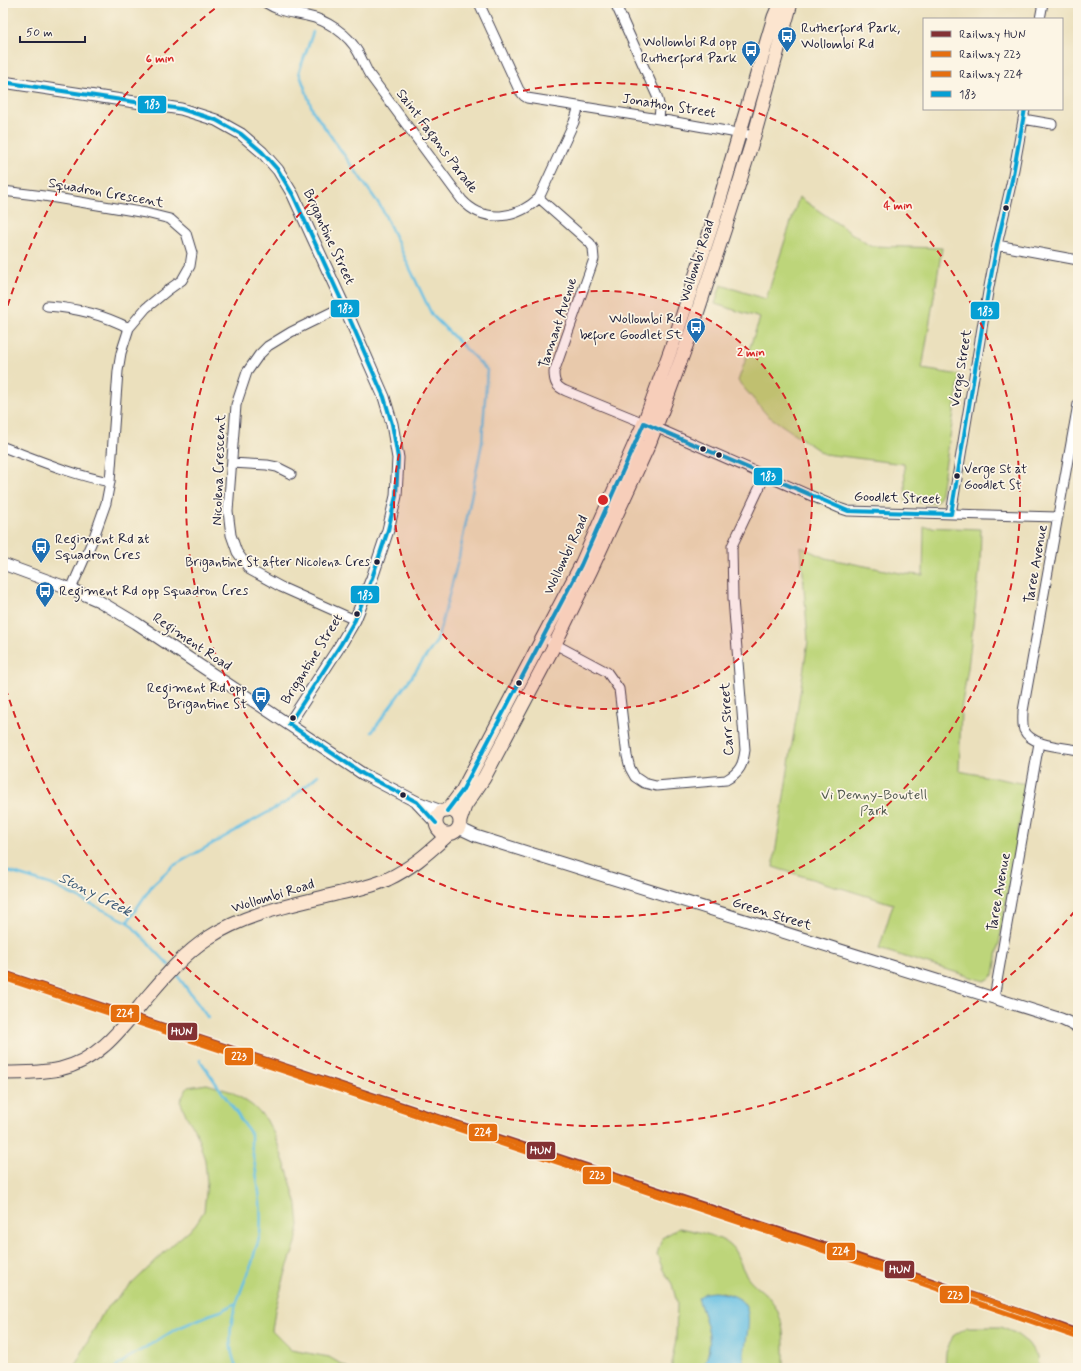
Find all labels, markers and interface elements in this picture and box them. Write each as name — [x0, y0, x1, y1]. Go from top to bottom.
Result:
scale bar — [20, 18, 85, 44]
legend — [923, 18, 1063, 110]
place label: Rutherford Park, Wollombi Rd — [801, 19, 900, 53]
text: 50 m — [26, 25, 53, 41]
bus stop icon: Rutherford Park, Wollombi Rd — [776, 25, 798, 53]
text: Railway HUN — [959, 27, 1026, 43]
place label: Wollombi Rd opp Rutherford Park — [641, 33, 737, 69]
bus stop icon: Wollombi Rd opp Rutherford Park — [740, 39, 762, 67]
text: Railway 223 — [959, 47, 1021, 63]
text: 6 min — [146, 51, 174, 67]
text: Railway 224 — [959, 67, 1023, 83]
street label: Saint Fagans Parade — [390, 85, 482, 198]
text: 183 — [959, 87, 976, 103]
street label: Jonathon Street — [621, 90, 717, 122]
line badge: 183 — [137, 95, 167, 114]
text: 183 — [144, 98, 160, 112]
street label: Squadron Crescent — [47, 174, 166, 212]
street label: Brigantine Street — [298, 186, 359, 288]
text: 4 min — [883, 198, 913, 214]
unlabelled marker — [1001, 203, 1011, 213]
street label: Wollombi Road — [675, 217, 719, 305]
street label: Tannant Avenue — [535, 275, 581, 371]
line badge: 183 — [330, 299, 360, 318]
line badge: 183 — [970, 301, 1000, 320]
text: 183 — [337, 302, 353, 316]
text: 183 — [977, 305, 993, 319]
place label: Wollombi Rd before Goodlet St — [579, 310, 683, 346]
bus stop icon: Wollombi Rd before Goodlet St — [685, 316, 707, 344]
street label: Verge Street — [946, 327, 977, 408]
text: 2 min — [737, 345, 765, 361]
street label: Nicolena Crescent — [208, 413, 230, 526]
unlabelled marker — [698, 444, 708, 454]
unlabelled marker — [714, 450, 724, 460]
place label: Verge St at Goodlet St — [964, 461, 1027, 494]
line badge: 183 — [753, 467, 783, 486]
text: 183 — [760, 470, 776, 484]
marker: Verge St at Goodlet St — [952, 471, 962, 481]
street label: Goodlet Street — [854, 488, 940, 508]
centre of rings — [596, 493, 610, 507]
street label: Wollombi Road — [540, 512, 592, 598]
street label: Taree Avenue — [1020, 523, 1052, 605]
place label: Regiment Rd at Squadron Cres — [55, 530, 149, 564]
bus stop icon: Regiment Rd at Squadron Cres — [30, 536, 52, 564]
place label: Brigantine St after Nicolena Cres — [185, 554, 370, 572]
marker: Brigantine St after Nicolena Cres — [372, 557, 382, 567]
bus stop icon: Regiment Rd opp Squadron Cres — [34, 580, 56, 608]
place label: Regiment Rd opp Squadron Cres — [59, 582, 248, 602]
line badge: 183 — [350, 585, 380, 604]
text: 183 — [357, 589, 373, 603]
street label: Regiment Road — [148, 609, 235, 677]
unlabelled marker — [352, 609, 362, 619]
street label: Brigantine Street — [277, 610, 348, 708]
unlabelled marker — [514, 678, 524, 688]
place label: Regiment Rd opp Brigantine St — [147, 679, 247, 714]
street label: Carr Street — [716, 681, 738, 756]
bus stop icon: Regiment Rd opp Brigantine St — [250, 685, 272, 713]
unlabelled marker — [288, 713, 298, 723]
park label: Vi Denny-Bowtell Park — [821, 786, 927, 820]
unlabelled marker — [398, 790, 408, 800]
street label: Taree Avenue — [983, 851, 1015, 933]
water label: Stony Creek — [55, 868, 136, 923]
street label: Wollombi Road — [229, 875, 317, 917]
street label: Green Street — [730, 893, 815, 935]
line badge: 224 — [110, 1004, 140, 1023]
text: 224 — [116, 1007, 134, 1021]
line badge: HUN — [167, 1022, 198, 1041]
text: HUN — [171, 1025, 193, 1039]
line badge: 223 — [224, 1047, 254, 1066]
text: 223 — [231, 1050, 247, 1064]
line badge: 224 — [468, 1123, 498, 1142]
text: 224 — [474, 1126, 492, 1140]
line badge: HUN — [526, 1141, 556, 1160]
text: HUN — [530, 1144, 552, 1158]
line badge: 223 — [582, 1166, 612, 1185]
text: 223 — [589, 1169, 605, 1183]
line badge: 224 — [826, 1242, 856, 1261]
text: 224 — [832, 1245, 850, 1259]
line badge: HUN — [884, 1260, 915, 1279]
text: HUN — [889, 1263, 911, 1277]
line badge: 223 — [939, 1285, 970, 1304]
text: 223 — [947, 1289, 963, 1303]

